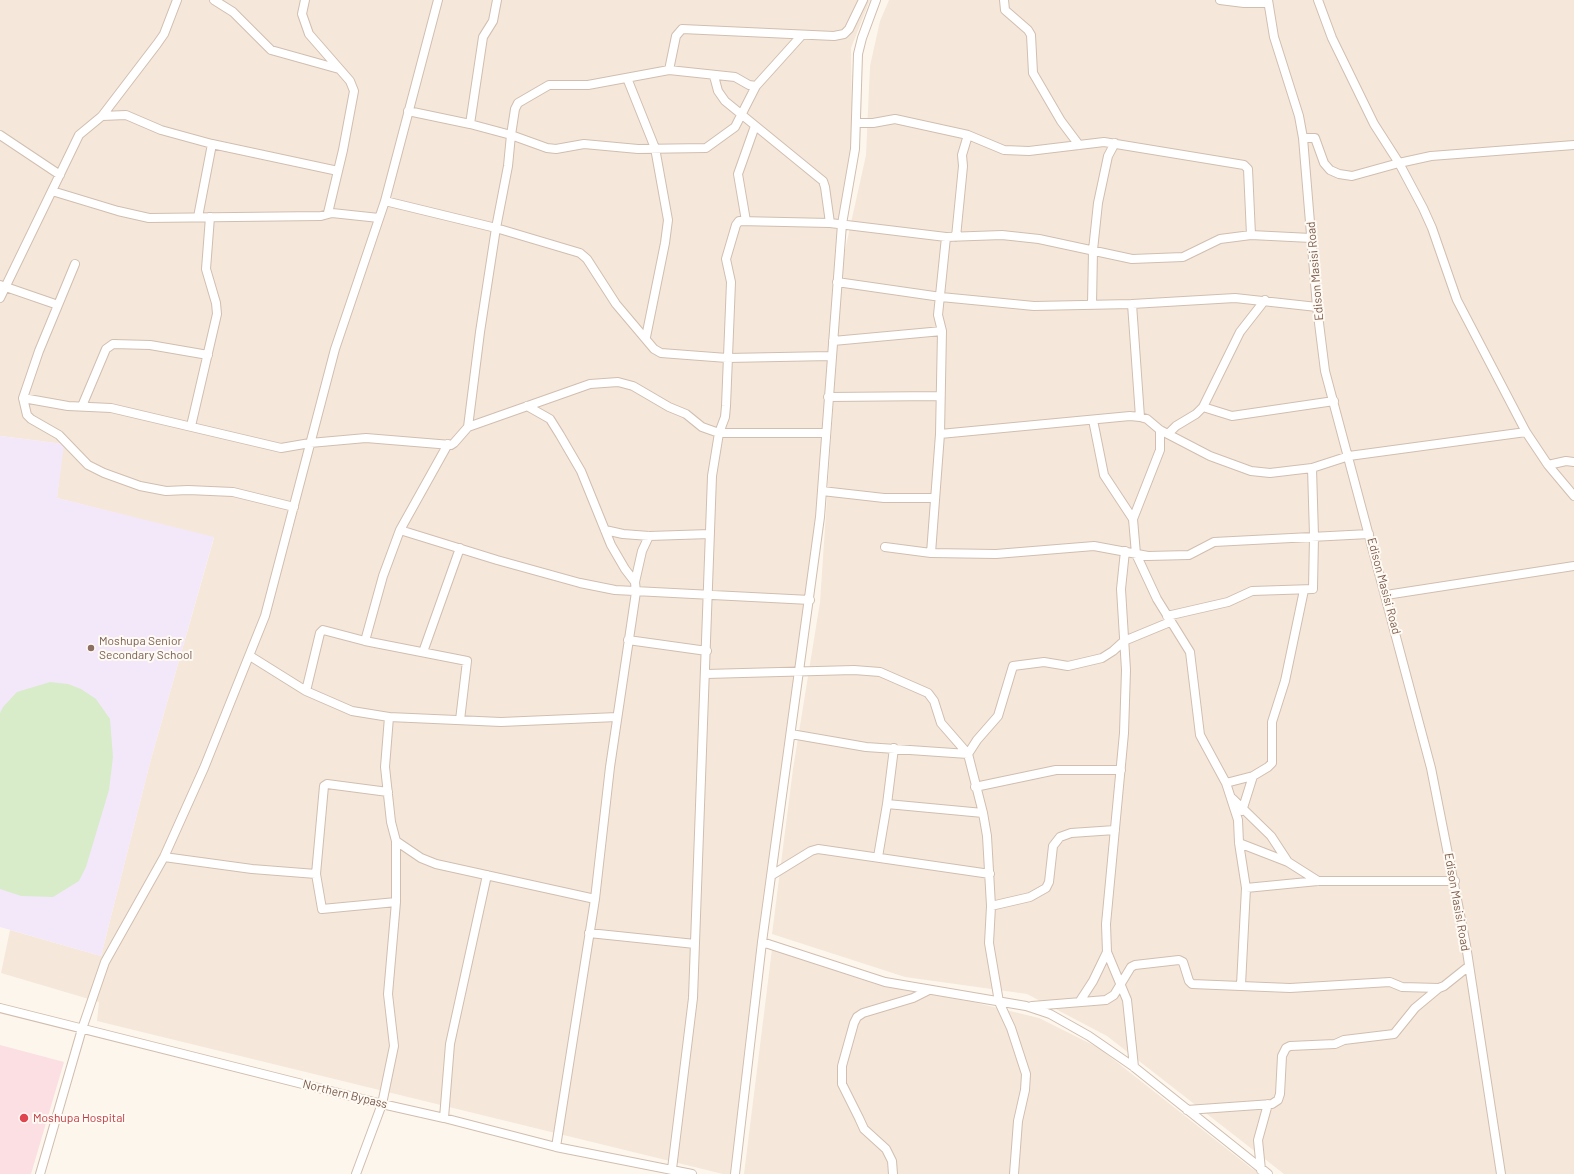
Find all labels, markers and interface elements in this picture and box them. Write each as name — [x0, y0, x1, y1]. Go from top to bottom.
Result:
street label: Edison Masisi Road — [1303, 221, 1327, 321]
street label: Edison Masisi Road — [1364, 536, 1404, 636]
place label: Moshupa Senior Secondary School — [99, 634, 192, 662]
marker: Moshupa Senior Secondary School — [86, 643, 96, 653]
street label: Edison Masisi Road — [1441, 852, 1473, 952]
street label: Northern Bypass — [301, 1077, 389, 1111]
place label: Moshupa Hospital — [33, 1111, 125, 1125]
marker: Moshupa Hospital — [18, 1112, 30, 1124]

